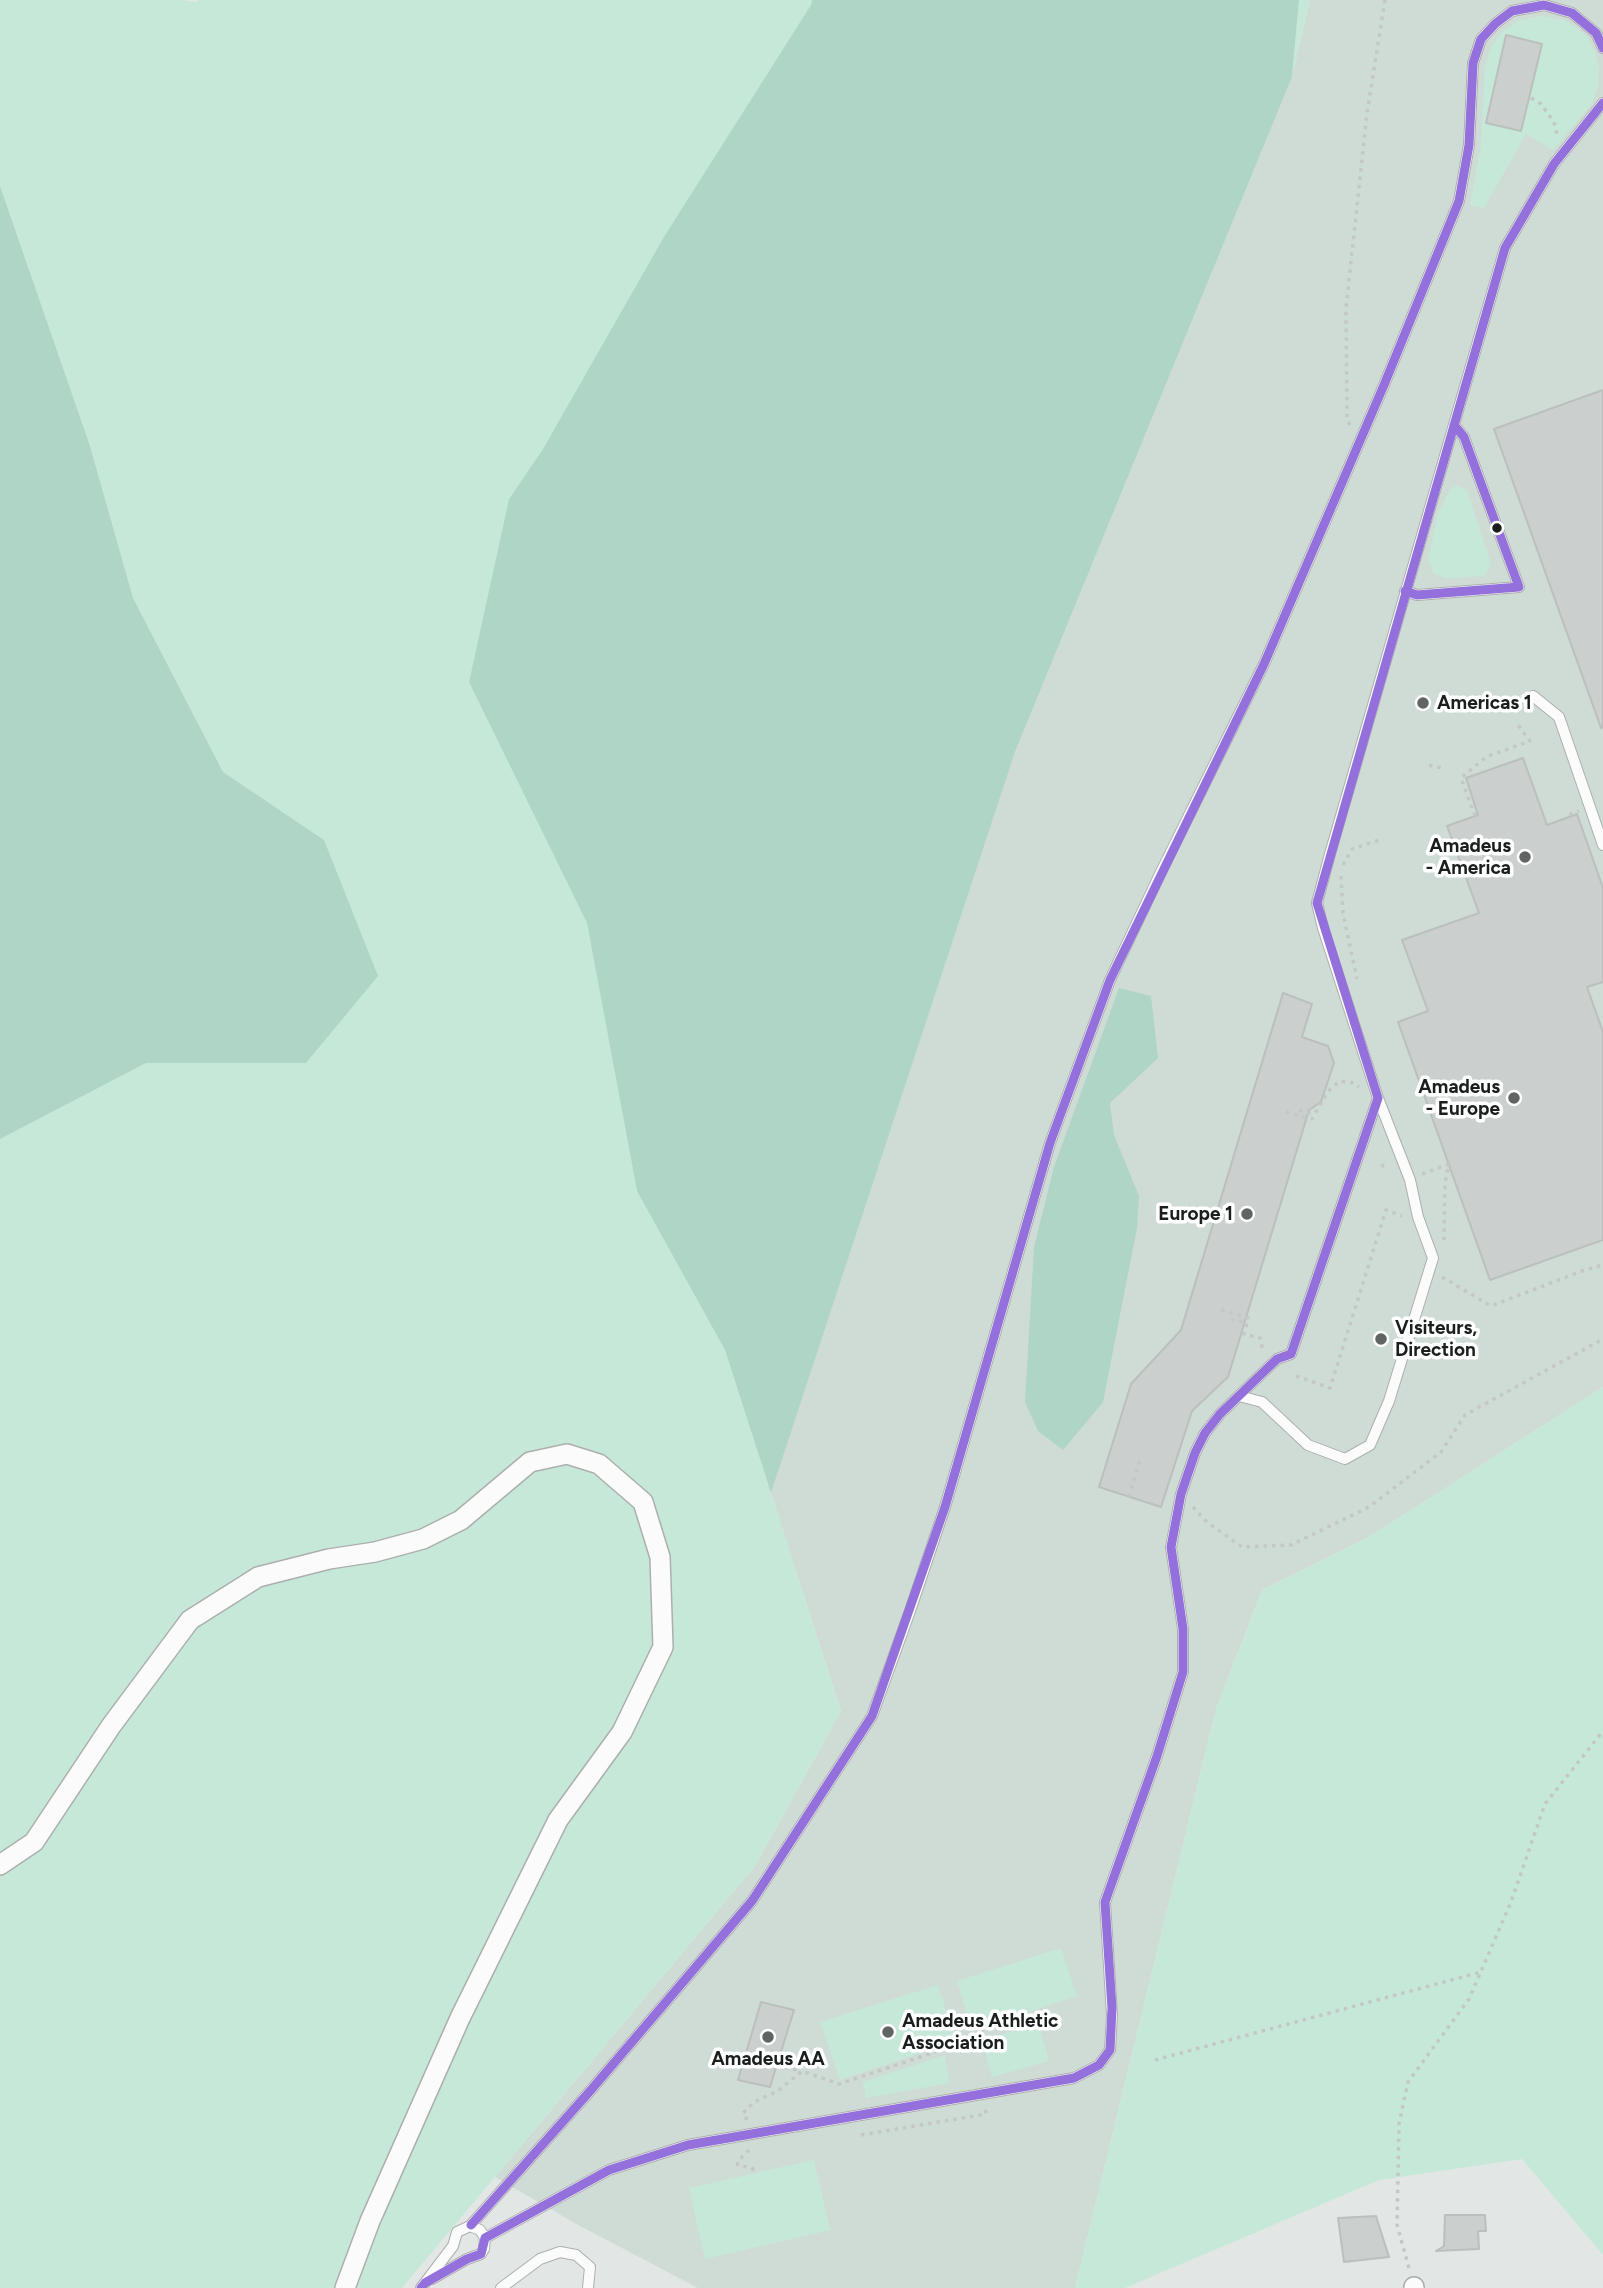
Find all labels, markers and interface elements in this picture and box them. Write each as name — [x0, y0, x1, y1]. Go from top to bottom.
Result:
unlabelled marker — [1490, 521, 1504, 535]
place label: Americas 1 — [1437, 692, 1532, 714]
marker: Americas 1 — [1415, 695, 1431, 711]
place label: Amadeus - America — [1425, 835, 1511, 879]
marker: Amadeus - America — [1517, 849, 1533, 865]
place label: Amadeus - Europe — [1418, 1076, 1500, 1120]
marker: Amadeus - Europe — [1506, 1090, 1522, 1106]
place label: Europe 1 — [1158, 1203, 1233, 1225]
marker: Europe 1 — [1239, 1206, 1255, 1222]
place label: Visiteurs, Direction — [1395, 1317, 1477, 1361]
marker: Visiteurs, Direction — [1373, 1331, 1389, 1347]
place label: Amadeus Athletic Association — [902, 2010, 1058, 2054]
marker: Amadeus Athletic Association — [880, 2024, 896, 2040]
marker: Amadeus AA — [760, 2029, 776, 2045]
place label: Amadeus AA — [711, 2048, 825, 2070]

